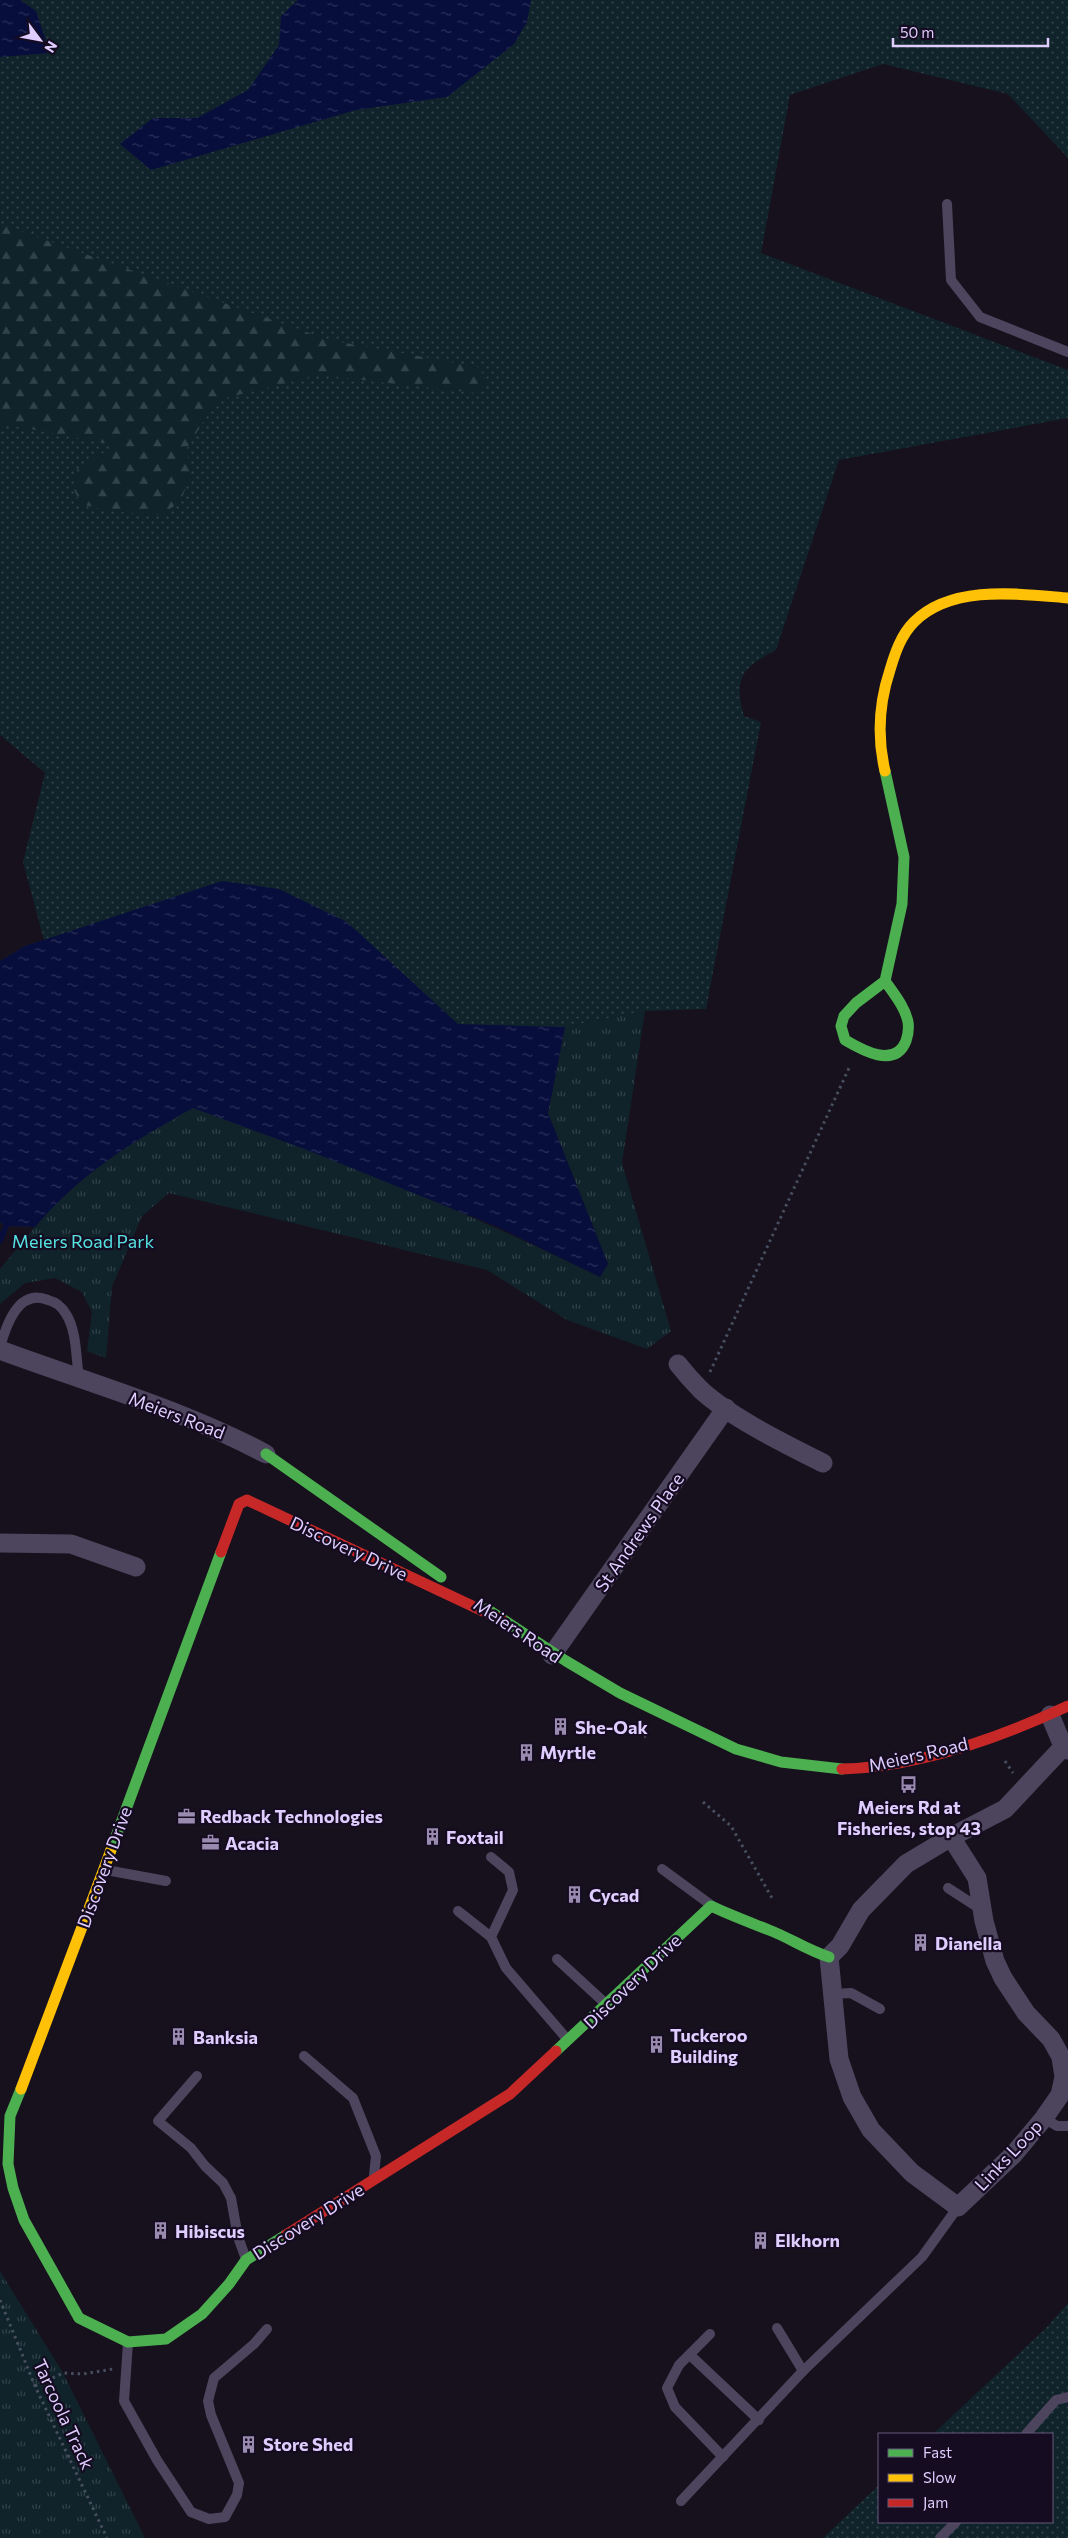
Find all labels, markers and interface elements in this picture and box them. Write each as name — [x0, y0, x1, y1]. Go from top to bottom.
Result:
north arrow — [15, 15, 65, 65]
scale bar — [893, 15, 1048, 47]
text: 50 m — [900, 23, 934, 41]
text: N — [41, 38, 61, 56]
park label: Meiers Road Park — [12, 1230, 154, 1252]
street label: Meiers Road — [126, 1387, 228, 1443]
street label: St Andrews Place — [590, 1468, 688, 1596]
street label: Discovery Drive — [287, 1511, 411, 1585]
street label: Meiers Road — [470, 1593, 566, 1667]
place label: She-Oak — [575, 1716, 649, 1738]
building icon: She-Oak — [551, 1717, 571, 1737]
street label: Meiers Road — [866, 1732, 970, 1776]
place label: Myrtle — [540, 1741, 596, 1763]
building icon: Myrtle — [516, 1742, 536, 1762]
bus stop icon: Meiers Rd at Fisheries, stop 43 — [899, 1774, 919, 1794]
place label: Meiers Rd at Fisheries, stop 43 — [837, 1796, 981, 1839]
street label: Discovery Drive — [72, 1803, 136, 1931]
place label: Redback Technologies — [200, 1805, 383, 1827]
office icon: Redback Technologies — [176, 1806, 196, 1826]
place label: Foxtail — [446, 1826, 504, 1848]
building icon: Foxtail — [422, 1827, 442, 1847]
place label: Acacia — [225, 1832, 279, 1854]
office icon: Acacia — [201, 1833, 221, 1853]
place label: Cycad — [589, 1884, 639, 1906]
building icon: Cycad — [565, 1885, 585, 1905]
street label: Discovery Drive — [579, 1929, 685, 2033]
place label: Dianella — [935, 1932, 1002, 1954]
building icon: Dianella — [911, 1933, 931, 1953]
place label: Tuckeroo Building — [670, 2024, 748, 2067]
place label: Banksia — [193, 2026, 258, 2048]
building icon: Banksia — [169, 2027, 189, 2047]
building icon: Tuckeroo Building — [646, 2035, 666, 2055]
street label: Links Loop — [970, 2115, 1046, 2195]
street label: Discovery Drive — [248, 2178, 368, 2264]
place label: Hibiscus — [175, 2220, 245, 2242]
building icon: Hibiscus — [151, 2221, 171, 2241]
place label: Elkhorn — [775, 2229, 840, 2251]
building icon: Elkhorn — [751, 2230, 771, 2250]
street label: Tarcoola Track — [29, 2355, 99, 2473]
place label: Store Shed — [263, 2433, 353, 2455]
legend — [878, 2433, 1053, 2523]
building icon: Store Shed — [239, 2434, 259, 2454]
text: Fast — [923, 2443, 952, 2461]
text: Slow — [923, 2468, 956, 2486]
text: Jam — [923, 2493, 948, 2511]

